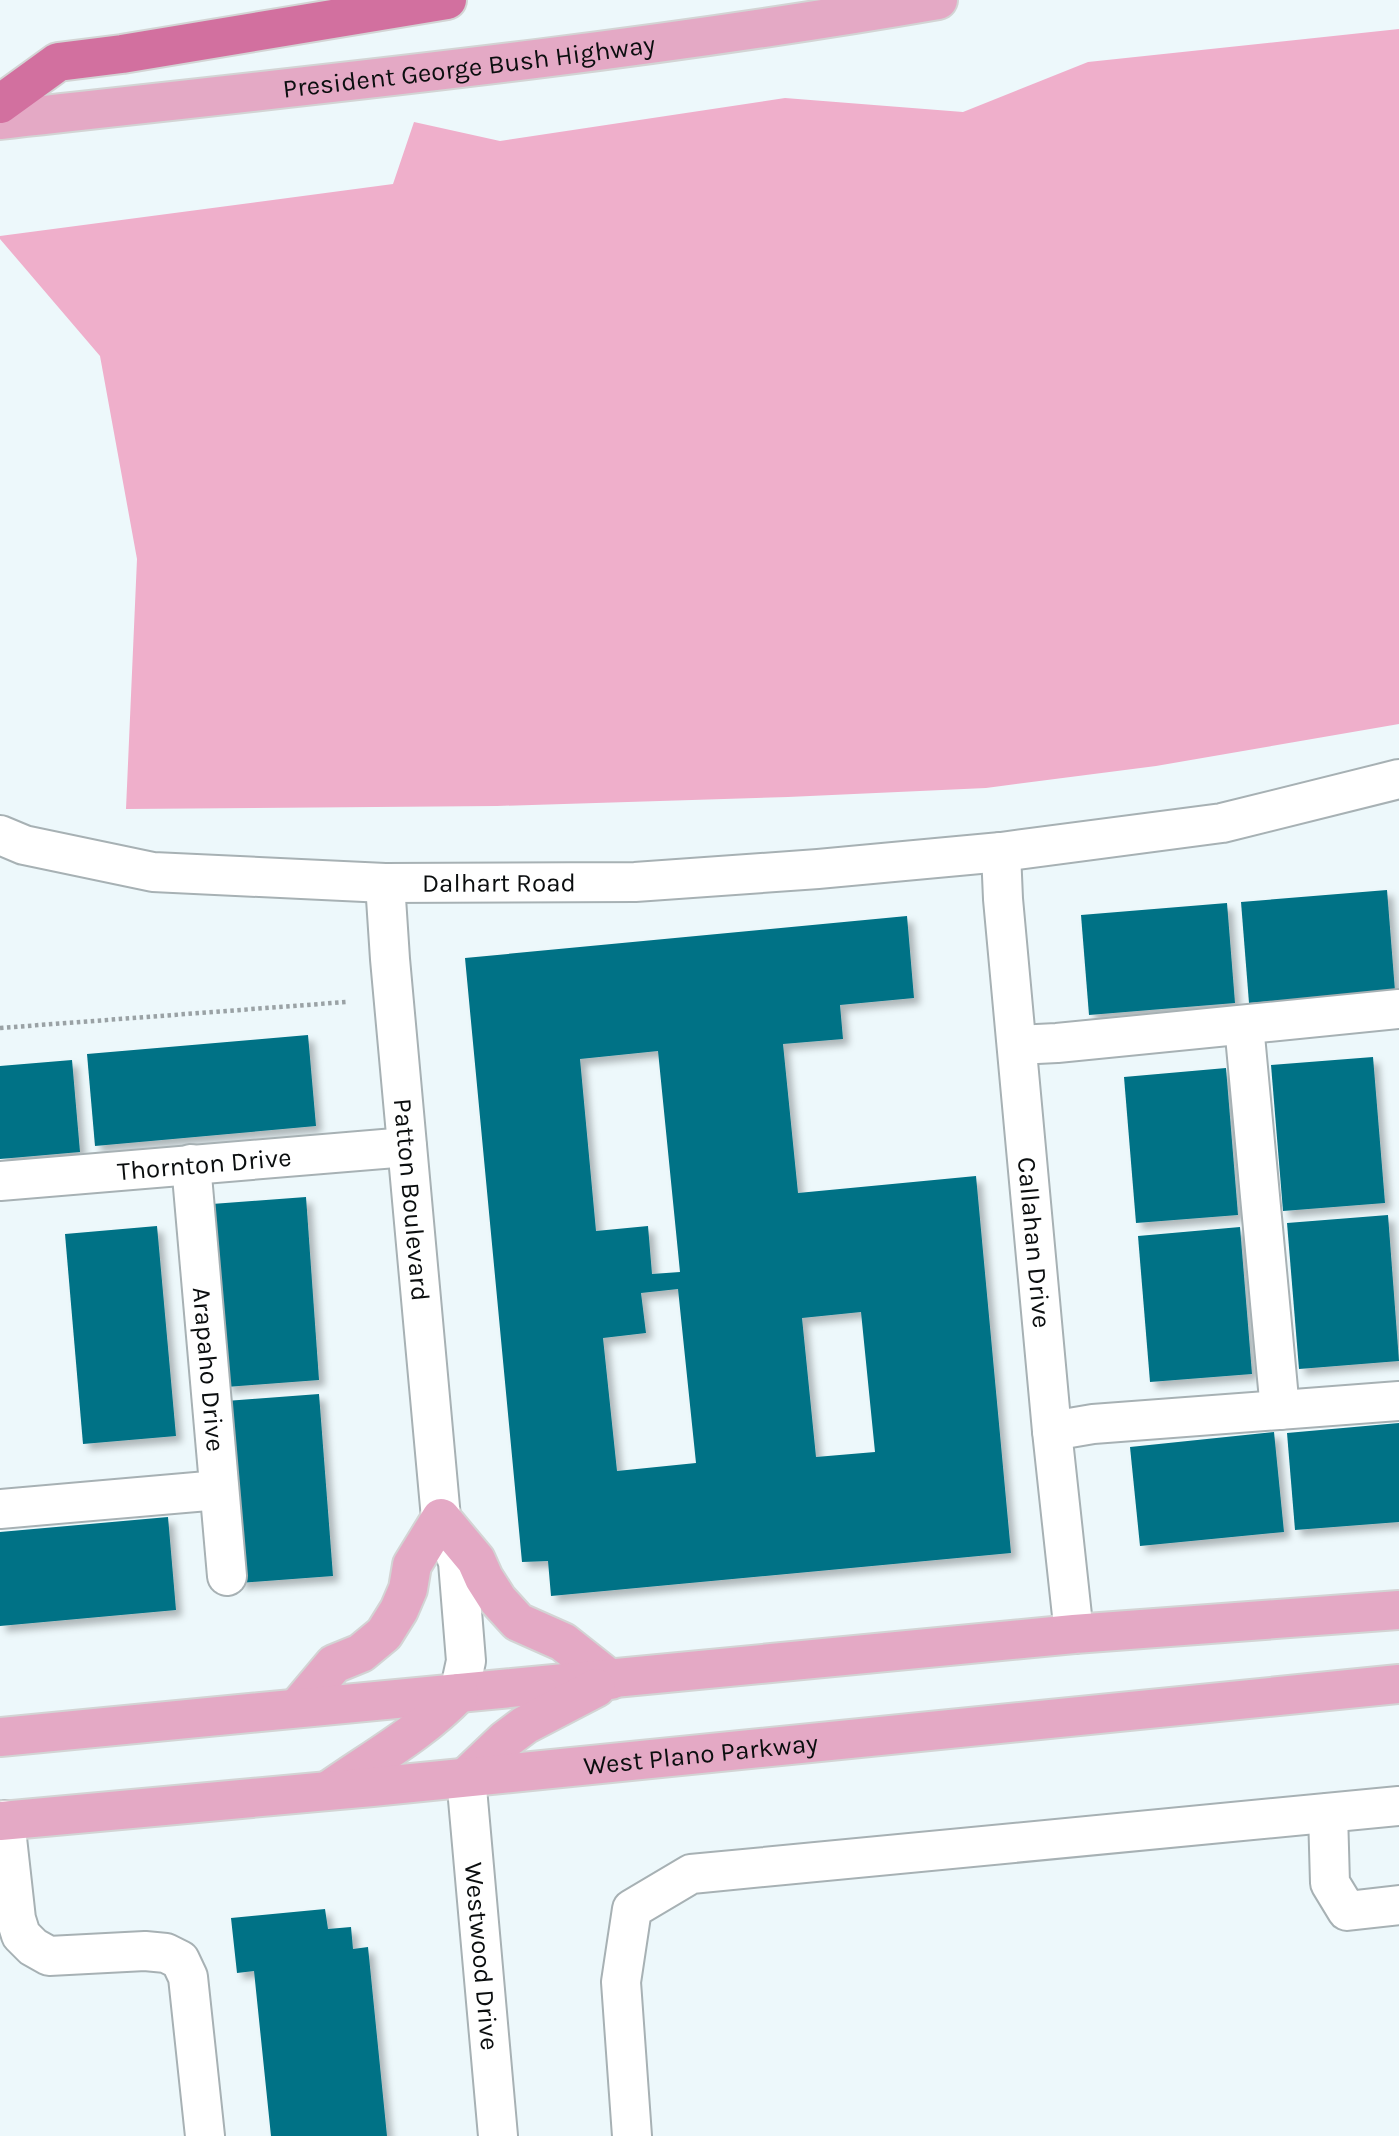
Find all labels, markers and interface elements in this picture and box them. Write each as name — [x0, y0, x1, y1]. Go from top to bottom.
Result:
street label: President George Bush Highway — [281, 29, 657, 105]
street label: Dalhart Road — [422, 867, 576, 899]
street label: Patton Boulevard — [387, 1097, 436, 1303]
street label: Thornton Drive — [116, 1142, 293, 1187]
street label: Callahan Drive — [1011, 1156, 1057, 1330]
street label: Arapaho Drive — [186, 1286, 231, 1453]
street label: West Plano Parkway — [582, 1727, 820, 1782]
street label: Westwood Drive — [458, 1861, 505, 2052]

